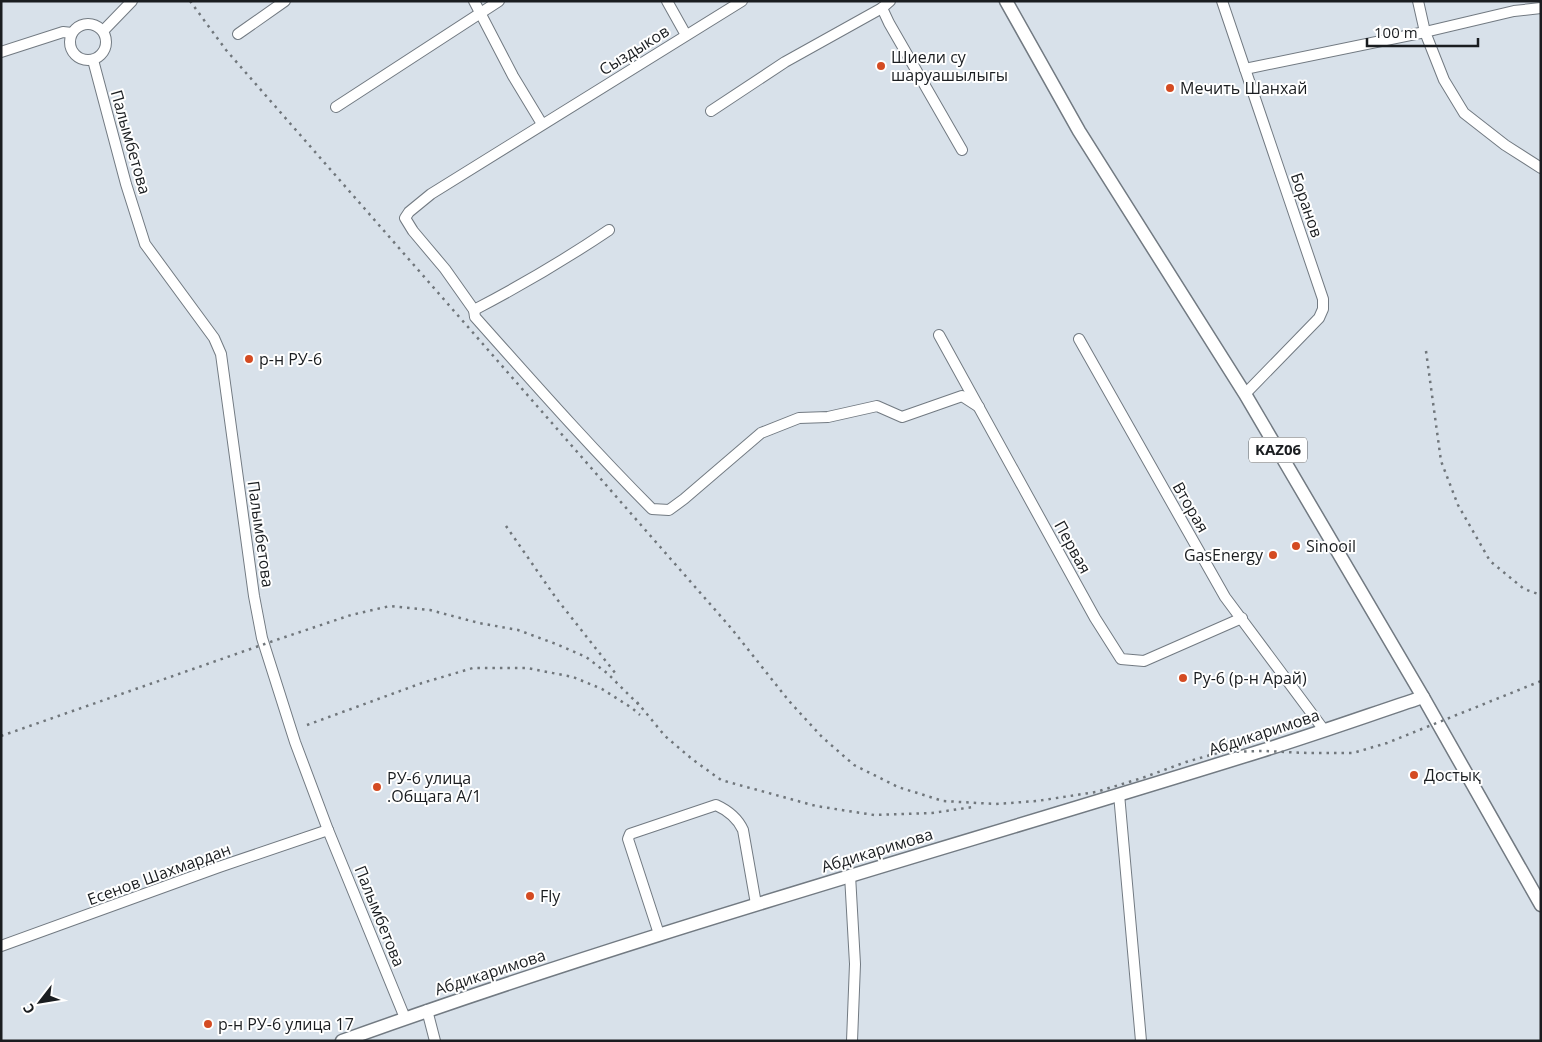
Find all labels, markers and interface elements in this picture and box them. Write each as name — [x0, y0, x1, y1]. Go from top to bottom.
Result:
scale bar — [1367, 15, 1478, 47]
street label: Сыздыков — [595, 20, 673, 80]
text: 100 m — [1374, 22, 1418, 42]
place label: Шиели су шаруашылыгы — [891, 46, 1008, 86]
marker: Шиели су шаруашылыгы — [875, 60, 887, 72]
place label: Мечить Шанхай — [1180, 77, 1307, 99]
marker: Мечить Шанхай — [1164, 82, 1176, 94]
street label: Палымбетова — [106, 87, 156, 197]
street label: Боранов — [1286, 170, 1328, 240]
place label: р-н РУ-6 — [259, 348, 322, 370]
marker: р-н РУ-6 — [243, 353, 255, 365]
road number: KАZ06 — [1249, 438, 1307, 462]
street label: Вторая — [1168, 478, 1214, 536]
street label: Палымбетова — [243, 479, 279, 589]
street label: Первая — [1049, 517, 1097, 577]
place label: Sinooil — [1306, 535, 1356, 557]
marker: Sinooil — [1290, 540, 1302, 552]
place label: GasEnergy — [1184, 544, 1264, 566]
marker: GasEnergy — [1267, 549, 1279, 561]
place label: Ру-6 (р-н Арай) — [1193, 667, 1307, 689]
marker: Ру-6 (р-н Арай) — [1177, 672, 1189, 684]
street label: Абдикаримова — [1206, 704, 1322, 760]
place label: Достық — [1424, 764, 1481, 786]
place label: РУ-6 улица .Общага А/1 — [387, 767, 482, 807]
marker: Достық — [1408, 769, 1420, 781]
marker: РУ-6 улица .Общага А/1 — [371, 781, 383, 793]
street label: Абдикаримова — [819, 823, 935, 877]
street label: Есенов Шахмардан — [84, 838, 234, 910]
street label: Палымбетова — [350, 862, 410, 970]
place label: Fly — [540, 885, 561, 907]
marker: Fly — [524, 890, 536, 902]
street label: Абдикаримова — [432, 944, 548, 1000]
north arrow — [15, 977, 65, 1027]
text: С — [18, 1000, 39, 1018]
place label: р-н РУ-6 улица 17 — [218, 1013, 354, 1035]
marker: р-н РУ-6 улица 17 — [202, 1018, 214, 1030]

